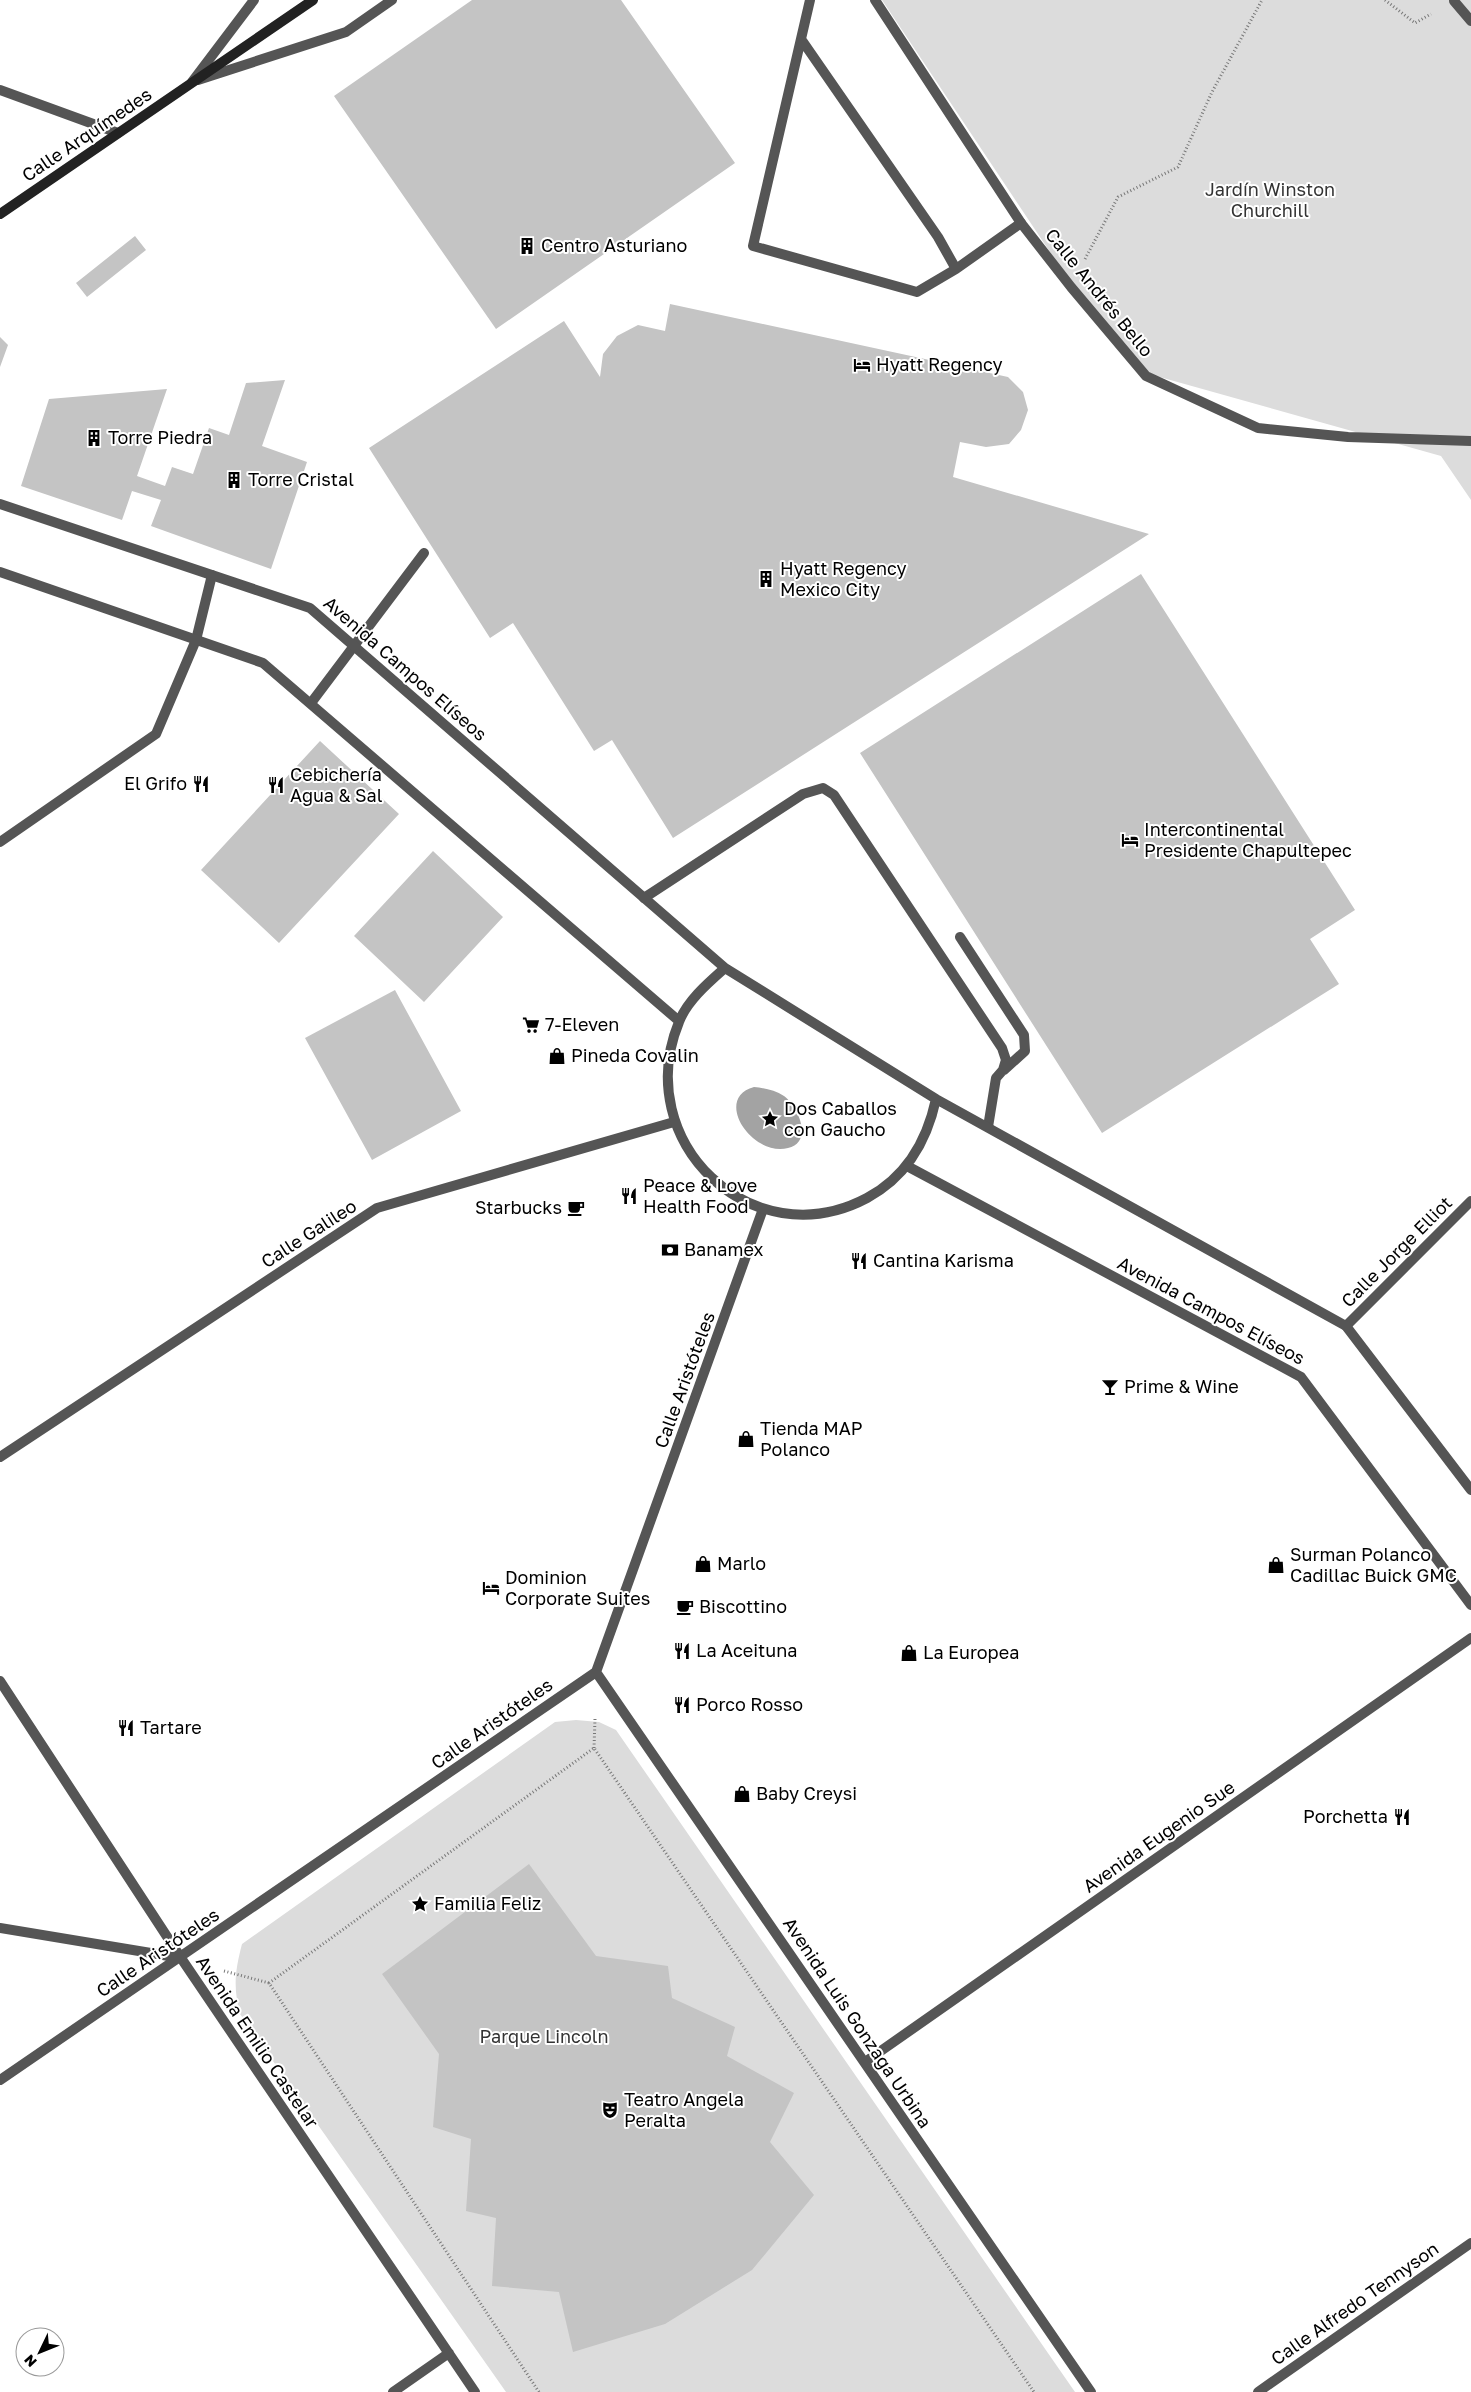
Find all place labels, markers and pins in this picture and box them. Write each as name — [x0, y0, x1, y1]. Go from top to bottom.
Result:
place label: Centro Asturiano — [541, 234, 687, 256]
building icon: Centro Asturiano — [517, 236, 537, 256]
place label: Hyatt Regency — [876, 353, 1003, 375]
hotel icon: Hyatt Regency — [852, 355, 872, 375]
place label: Torre Piedra — [108, 426, 212, 448]
building icon: Torre Piedra — [84, 428, 104, 448]
place label: Torre Cristal — [248, 468, 354, 490]
building icon: Torre Cristal — [224, 470, 244, 490]
place label: Hyatt Regency Mexico City — [780, 557, 907, 600]
building icon: Hyatt Regency Mexico City — [756, 569, 776, 589]
place label: Cebichería Agua & Sal — [290, 763, 383, 806]
place label: El Grifo — [124, 772, 187, 794]
restaurant icon: El Grifo — [191, 774, 211, 794]
restaurant icon: Cebichería Agua & Sal — [266, 775, 286, 795]
place label: Intercontinental Presidente Chapultepec — [1144, 818, 1352, 861]
hotel icon: Intercontinental Presidente Chapultepec — [1120, 830, 1140, 850]
place label: 7-Eleven — [545, 1013, 619, 1035]
supermarket icon: 7-Eleven — [521, 1015, 541, 1035]
place label: Pineda Covalin — [571, 1044, 699, 1066]
shop icon: Pineda Covalin — [547, 1046, 567, 1066]
place label: Dos Caballos con Gaucho — [784, 1097, 897, 1140]
place icon: Dos Caballos con Gaucho — [760, 1109, 780, 1129]
place label: Peace & Love Health Food — [643, 1174, 757, 1217]
restaurant icon: Peace & Love Health Food — [619, 1186, 639, 1206]
place label: Starbucks — [475, 1196, 562, 1218]
cafe icon: Starbucks — [566, 1198, 586, 1218]
place label: Banamex — [684, 1238, 763, 1260]
bank icon: Banamex — [660, 1240, 680, 1260]
place label: Cantina Karisma — [873, 1249, 1014, 1271]
restaurant icon: Cantina Karisma — [849, 1251, 869, 1271]
place label: Prime & Wine — [1124, 1375, 1239, 1397]
bar icon: Prime & Wine — [1100, 1377, 1120, 1397]
place label: Tienda MAP Polanco — [760, 1417, 863, 1460]
shop icon: Tienda MAP Polanco — [736, 1429, 756, 1449]
place label: Surman Polanco Cadillac Buick GMC — [1290, 1543, 1457, 1586]
place label: Marlo — [717, 1552, 766, 1574]
shop icon: Marlo — [693, 1554, 713, 1574]
shop icon: Surman Polanco Cadillac Buick GMC — [1266, 1555, 1286, 1575]
place label: Dominion Corporate Suites — [505, 1566, 650, 1609]
hotel icon: Dominion Corporate Suites — [481, 1578, 501, 1598]
place label: Biscottino — [699, 1595, 787, 1617]
cafe icon: Biscottino — [675, 1597, 695, 1617]
place label: La Aceituna — [696, 1639, 797, 1661]
restaurant icon: La Aceituna — [672, 1641, 692, 1661]
place label: La Europea — [923, 1641, 1019, 1663]
shop icon: La Europea — [899, 1643, 919, 1663]
place label: Porco Rosso — [696, 1693, 803, 1715]
restaurant icon: Porco Rosso — [672, 1695, 692, 1715]
place label: Tartare — [140, 1716, 202, 1738]
restaurant icon: Tartare — [116, 1718, 136, 1738]
place label: Baby Creysi — [756, 1782, 857, 1804]
shop icon: Baby Creysi — [732, 1784, 752, 1804]
place label: Porchetta — [1303, 1805, 1388, 1827]
restaurant icon: Porchetta — [1392, 1807, 1412, 1827]
place label: Familia Feliz — [434, 1892, 541, 1914]
place icon: Familia Feliz — [410, 1894, 430, 1914]
place label: Teatro Angela Peralta — [624, 2088, 744, 2131]
theatre icon: Teatro Angela Peralta — [600, 2100, 620, 2120]

